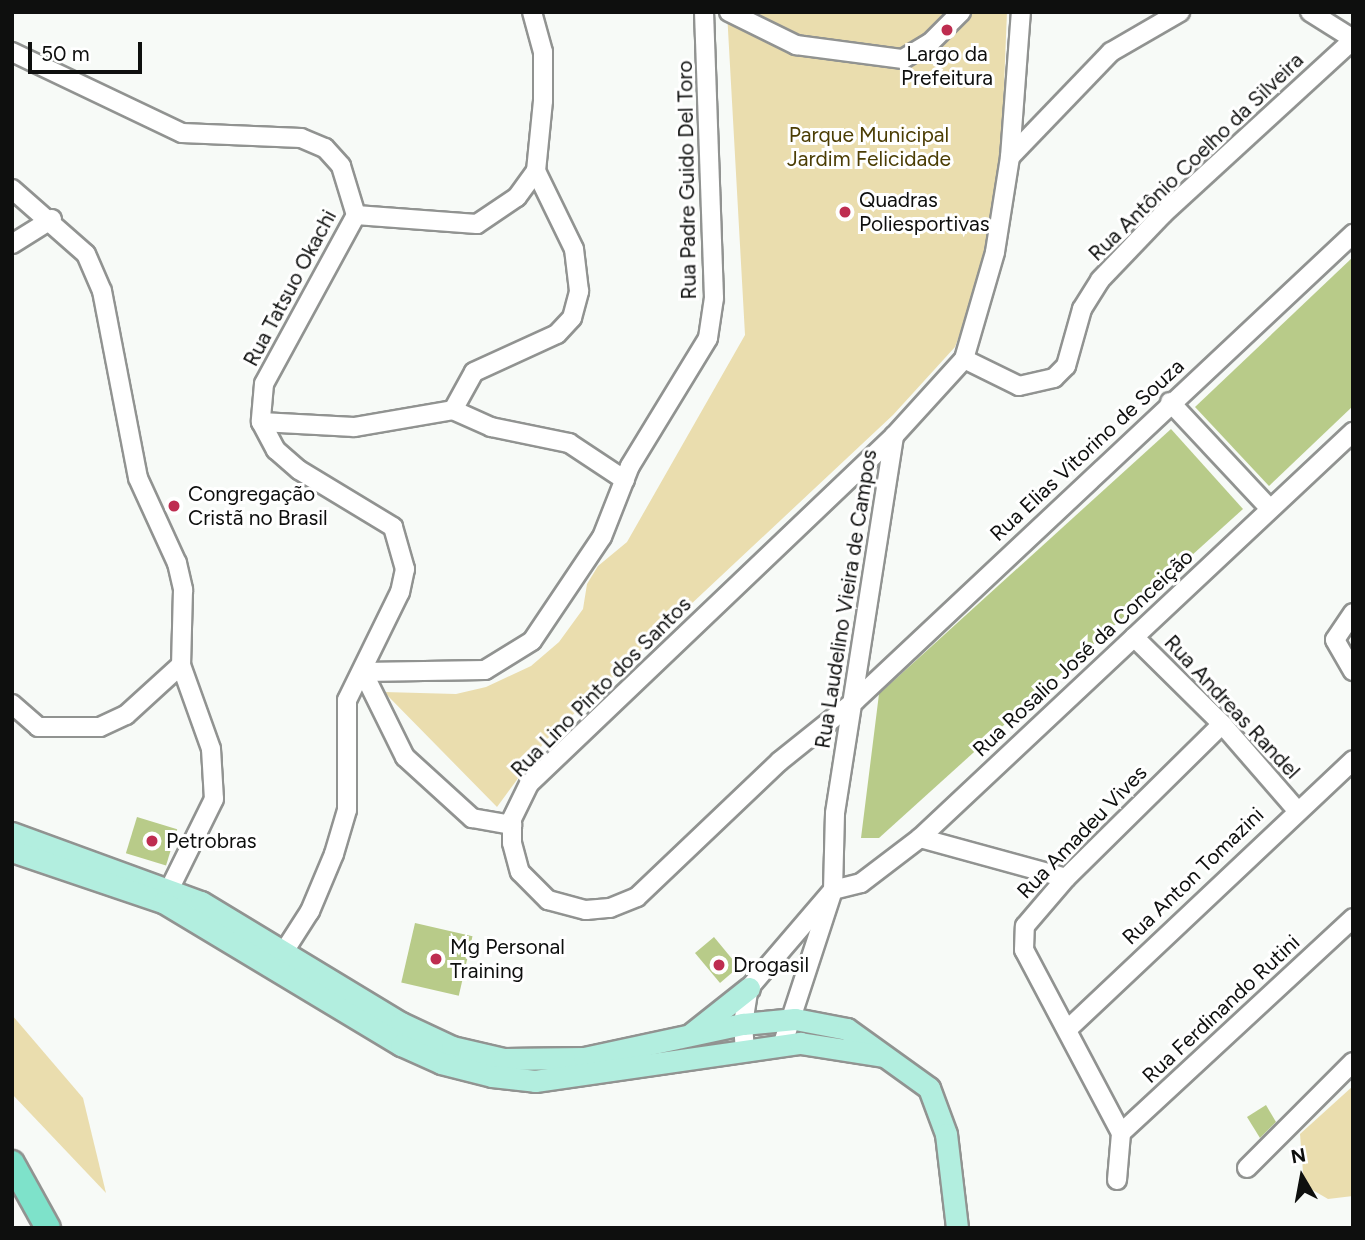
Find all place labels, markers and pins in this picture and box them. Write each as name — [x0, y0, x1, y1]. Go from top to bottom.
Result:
marker: Largo da Prefeitura — [939, 22, 955, 38]
place label: Largo da Prefeitura — [901, 41, 993, 91]
place label: Quadras Poliesportivas — [859, 187, 990, 237]
marker: Quadras Poliesportivas — [837, 204, 853, 220]
place label: Congregação Cristã no Brasil — [188, 481, 328, 531]
marker: Congregação Cristã no Brasil — [166, 498, 182, 514]
place label: Petrobras — [166, 828, 257, 854]
marker: Petrobras — [144, 833, 160, 849]
place label: Mg Personal Training — [450, 934, 565, 984]
marker: Mg Personal Training — [428, 951, 444, 967]
place label: Drogasil — [733, 952, 809, 978]
marker: Drogasil — [711, 957, 727, 973]

